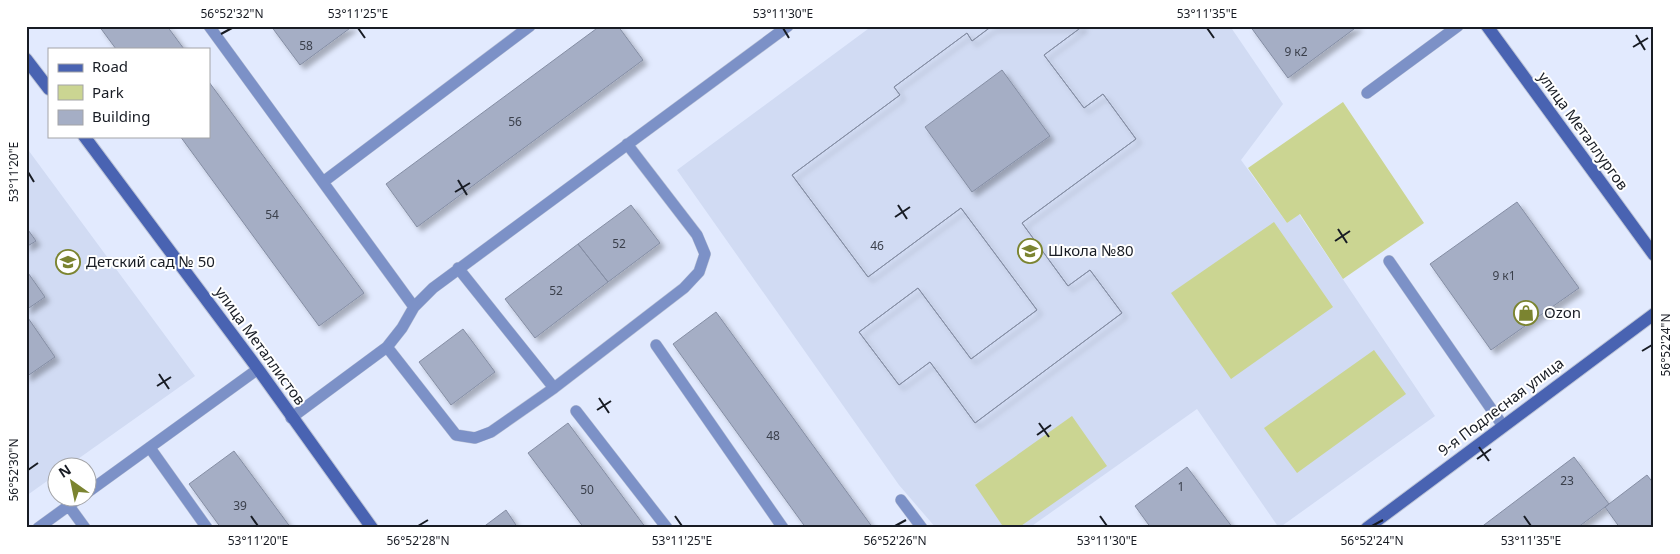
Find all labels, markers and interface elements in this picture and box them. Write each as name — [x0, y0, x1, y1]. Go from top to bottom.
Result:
text: 56°52'32"N — [200, 5, 264, 22]
text: 53°11'25"E — [328, 5, 388, 22]
text: 53°11'30"E — [753, 5, 813, 22]
text: 53°11'35"E — [1177, 5, 1237, 22]
house number: 58 — [299, 37, 313, 54]
house number: 9 к2 — [1284, 43, 1308, 60]
legend — [48, 48, 210, 138]
text: Road — [92, 56, 128, 76]
street label: улица Металлургов — [1534, 67, 1634, 194]
text: Park — [92, 82, 124, 102]
text: Building — [92, 106, 150, 126]
house number: 56 — [508, 113, 522, 130]
text: 53°11'20"E — [5, 142, 22, 202]
house number: 54 — [265, 206, 279, 223]
house number: 52 — [612, 235, 626, 252]
house number: 46 — [870, 237, 884, 254]
school or university icon: Школа №80 — [1017, 238, 1043, 264]
place label: Школа №80 — [1048, 240, 1134, 260]
school or university icon: Детский сад № 50 — [55, 249, 81, 275]
place label: Детский сад № 50 — [86, 251, 215, 271]
house number: 9 к1 — [1492, 267, 1516, 284]
street label: улица Металлистов — [211, 282, 311, 409]
house number: 52 — [549, 282, 563, 299]
shop icon: Ozon — [1513, 300, 1539, 326]
place label: Ozon — [1544, 302, 1581, 322]
text: 56°52'24"N — [1657, 313, 1674, 377]
street label: 9-я Подлесная улица — [1434, 352, 1567, 460]
house number: 48 — [766, 427, 780, 444]
text: 56°52'30"N — [5, 438, 22, 502]
north arrow — [48, 456, 98, 506]
text: N — [55, 460, 75, 482]
house number: 23 — [1560, 472, 1574, 489]
house number: 1 — [1178, 478, 1184, 495]
house number: 50 — [580, 481, 594, 498]
house number: 39 — [233, 497, 247, 514]
text: 53°11'20"E — [228, 532, 288, 549]
text: 56°52'28"N — [386, 532, 450, 549]
text: 53°11'25"E — [652, 532, 712, 549]
text: 56°52'26"N — [863, 532, 927, 549]
text: 53°11'30"E — [1077, 532, 1137, 549]
text: 56°52'24"N — [1340, 532, 1404, 549]
text: 53°11'35"E — [1501, 532, 1561, 549]

